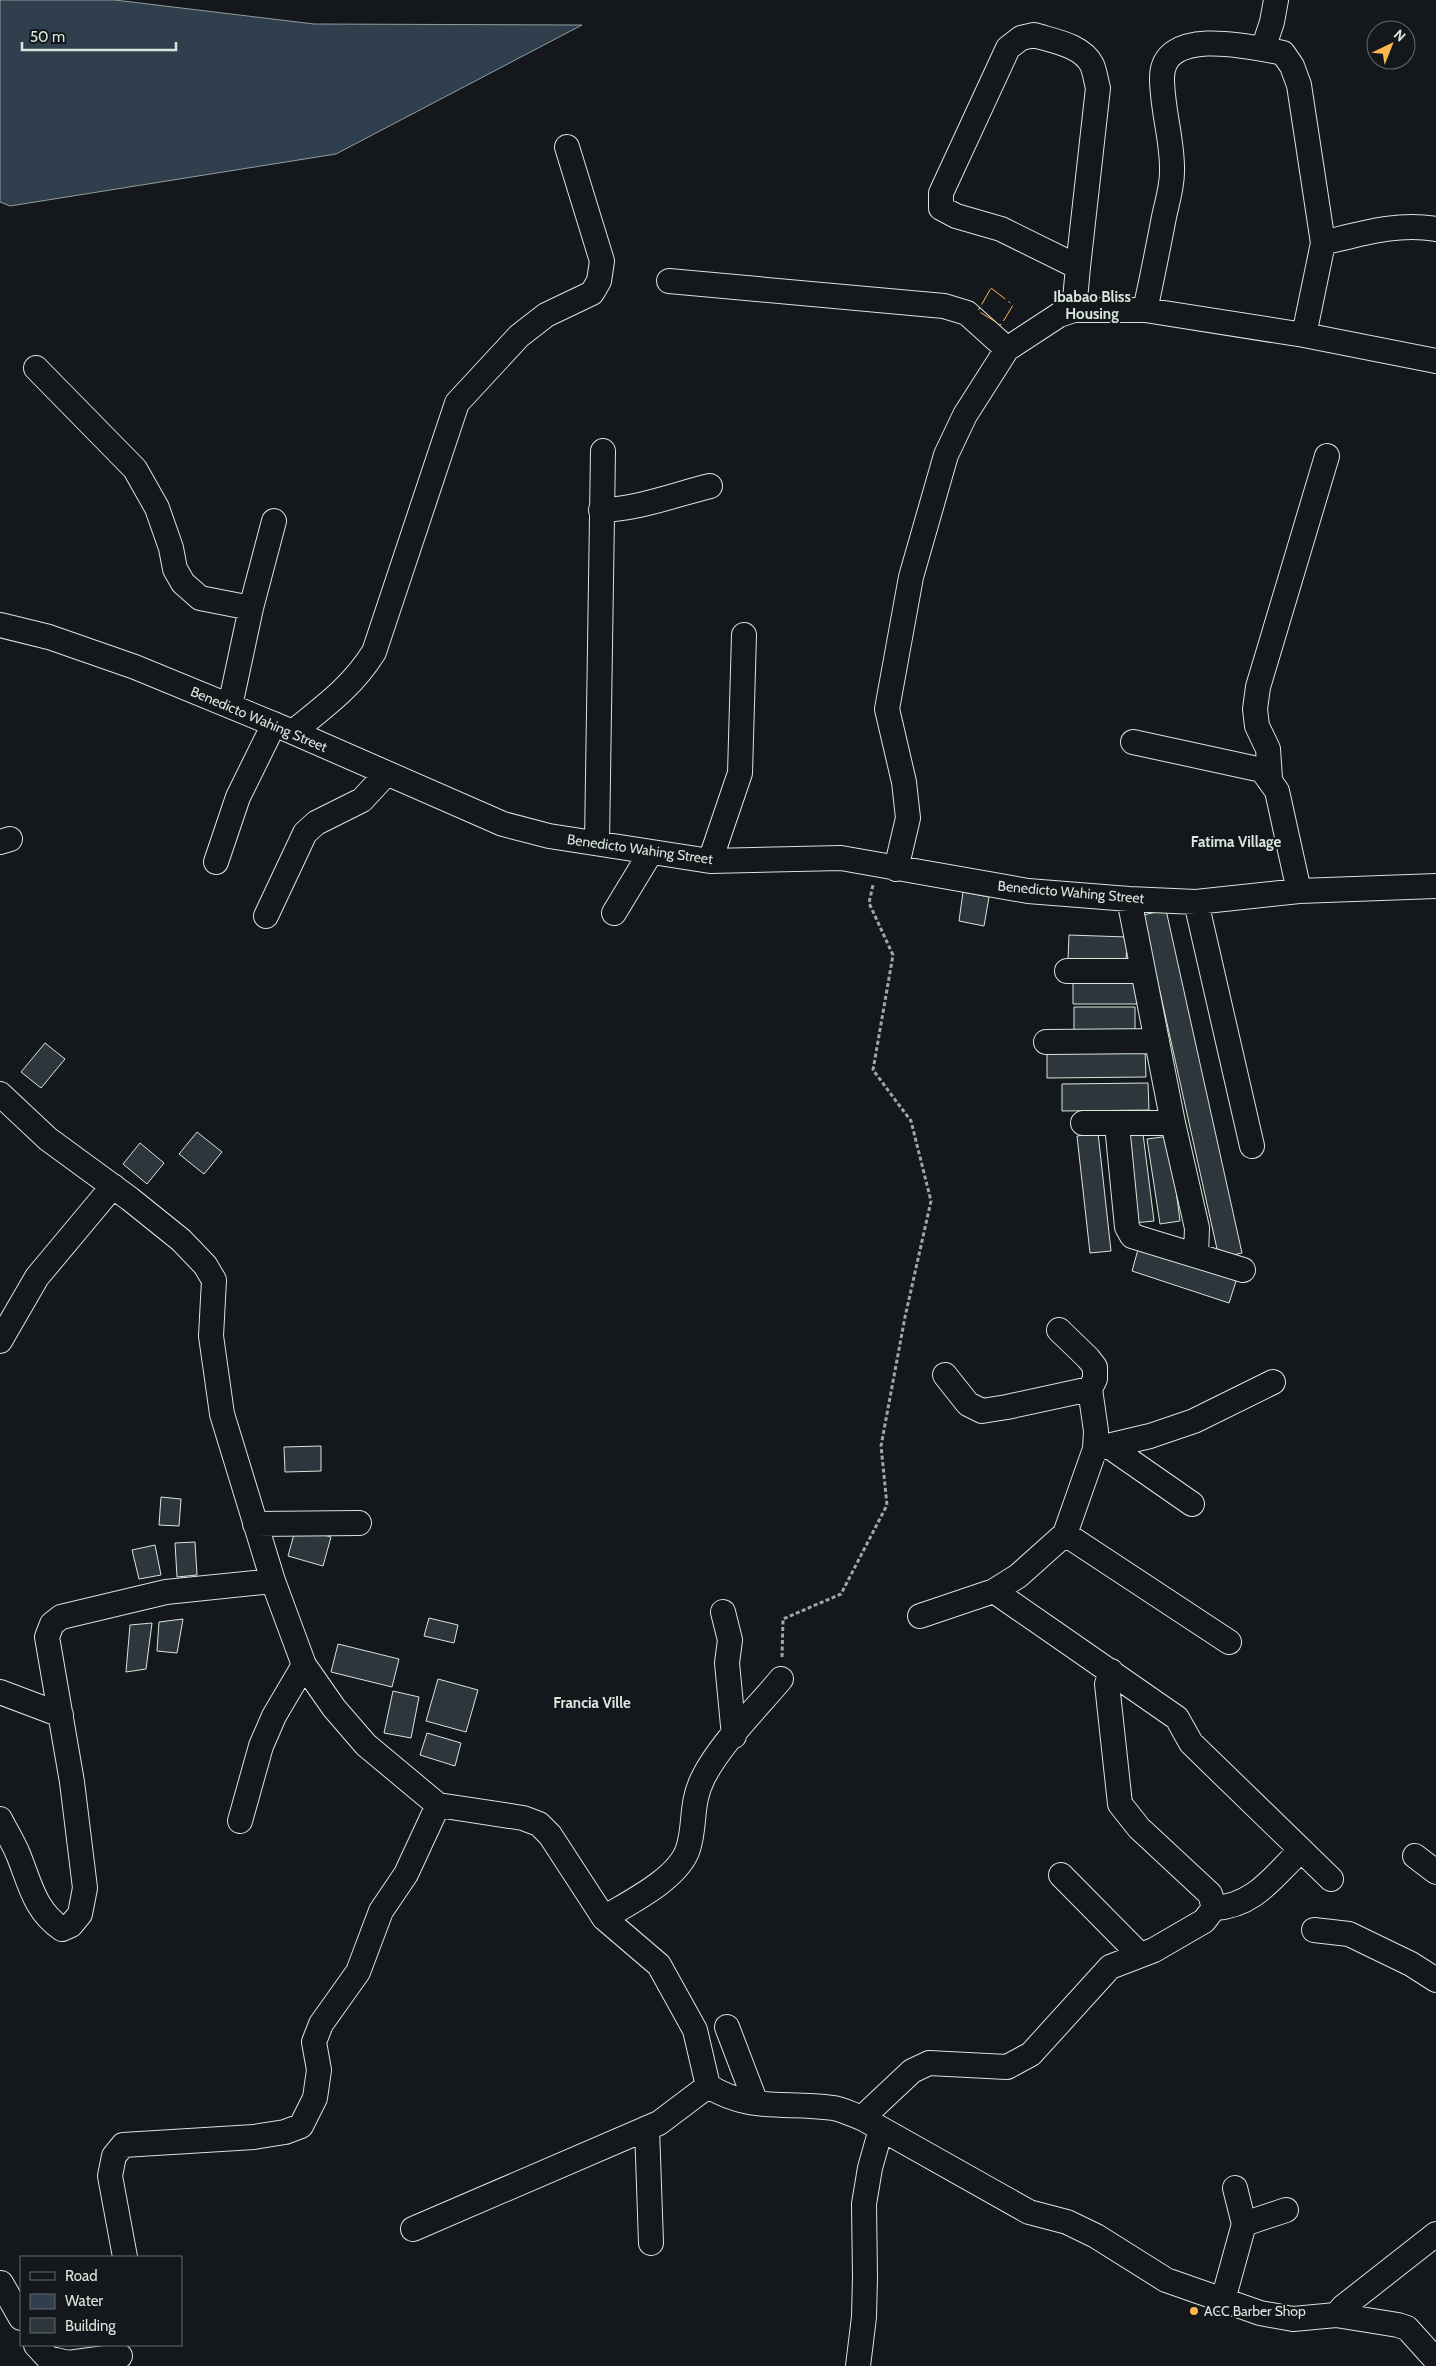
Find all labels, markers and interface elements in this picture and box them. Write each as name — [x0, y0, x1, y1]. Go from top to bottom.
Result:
scale bar — [22, 20, 176, 52]
north arrow — [1366, 20, 1416, 70]
text: N — [1390, 26, 1410, 45]
text: 50 m — [30, 28, 65, 46]
district label: Ibabao Bliss Housing — [1053, 288, 1131, 323]
street label: Benedicto Wahing Street — [188, 682, 330, 756]
street label: Benedicto Wahing Street — [566, 830, 714, 868]
district label: Fatima Village — [1191, 833, 1282, 851]
street label: Benedicto Wahing Street — [997, 877, 1145, 907]
district label: Francia Ville — [553, 1694, 631, 1712]
legend — [20, 2256, 182, 2346]
text: Road — [65, 2267, 98, 2285]
text: Water — [65, 2292, 103, 2310]
place label: ACC Barber Shop — [1204, 2302, 1306, 2320]
marker: ACC Barber Shop — [1188, 2305, 1200, 2317]
text: Building — [65, 2317, 116, 2335]

